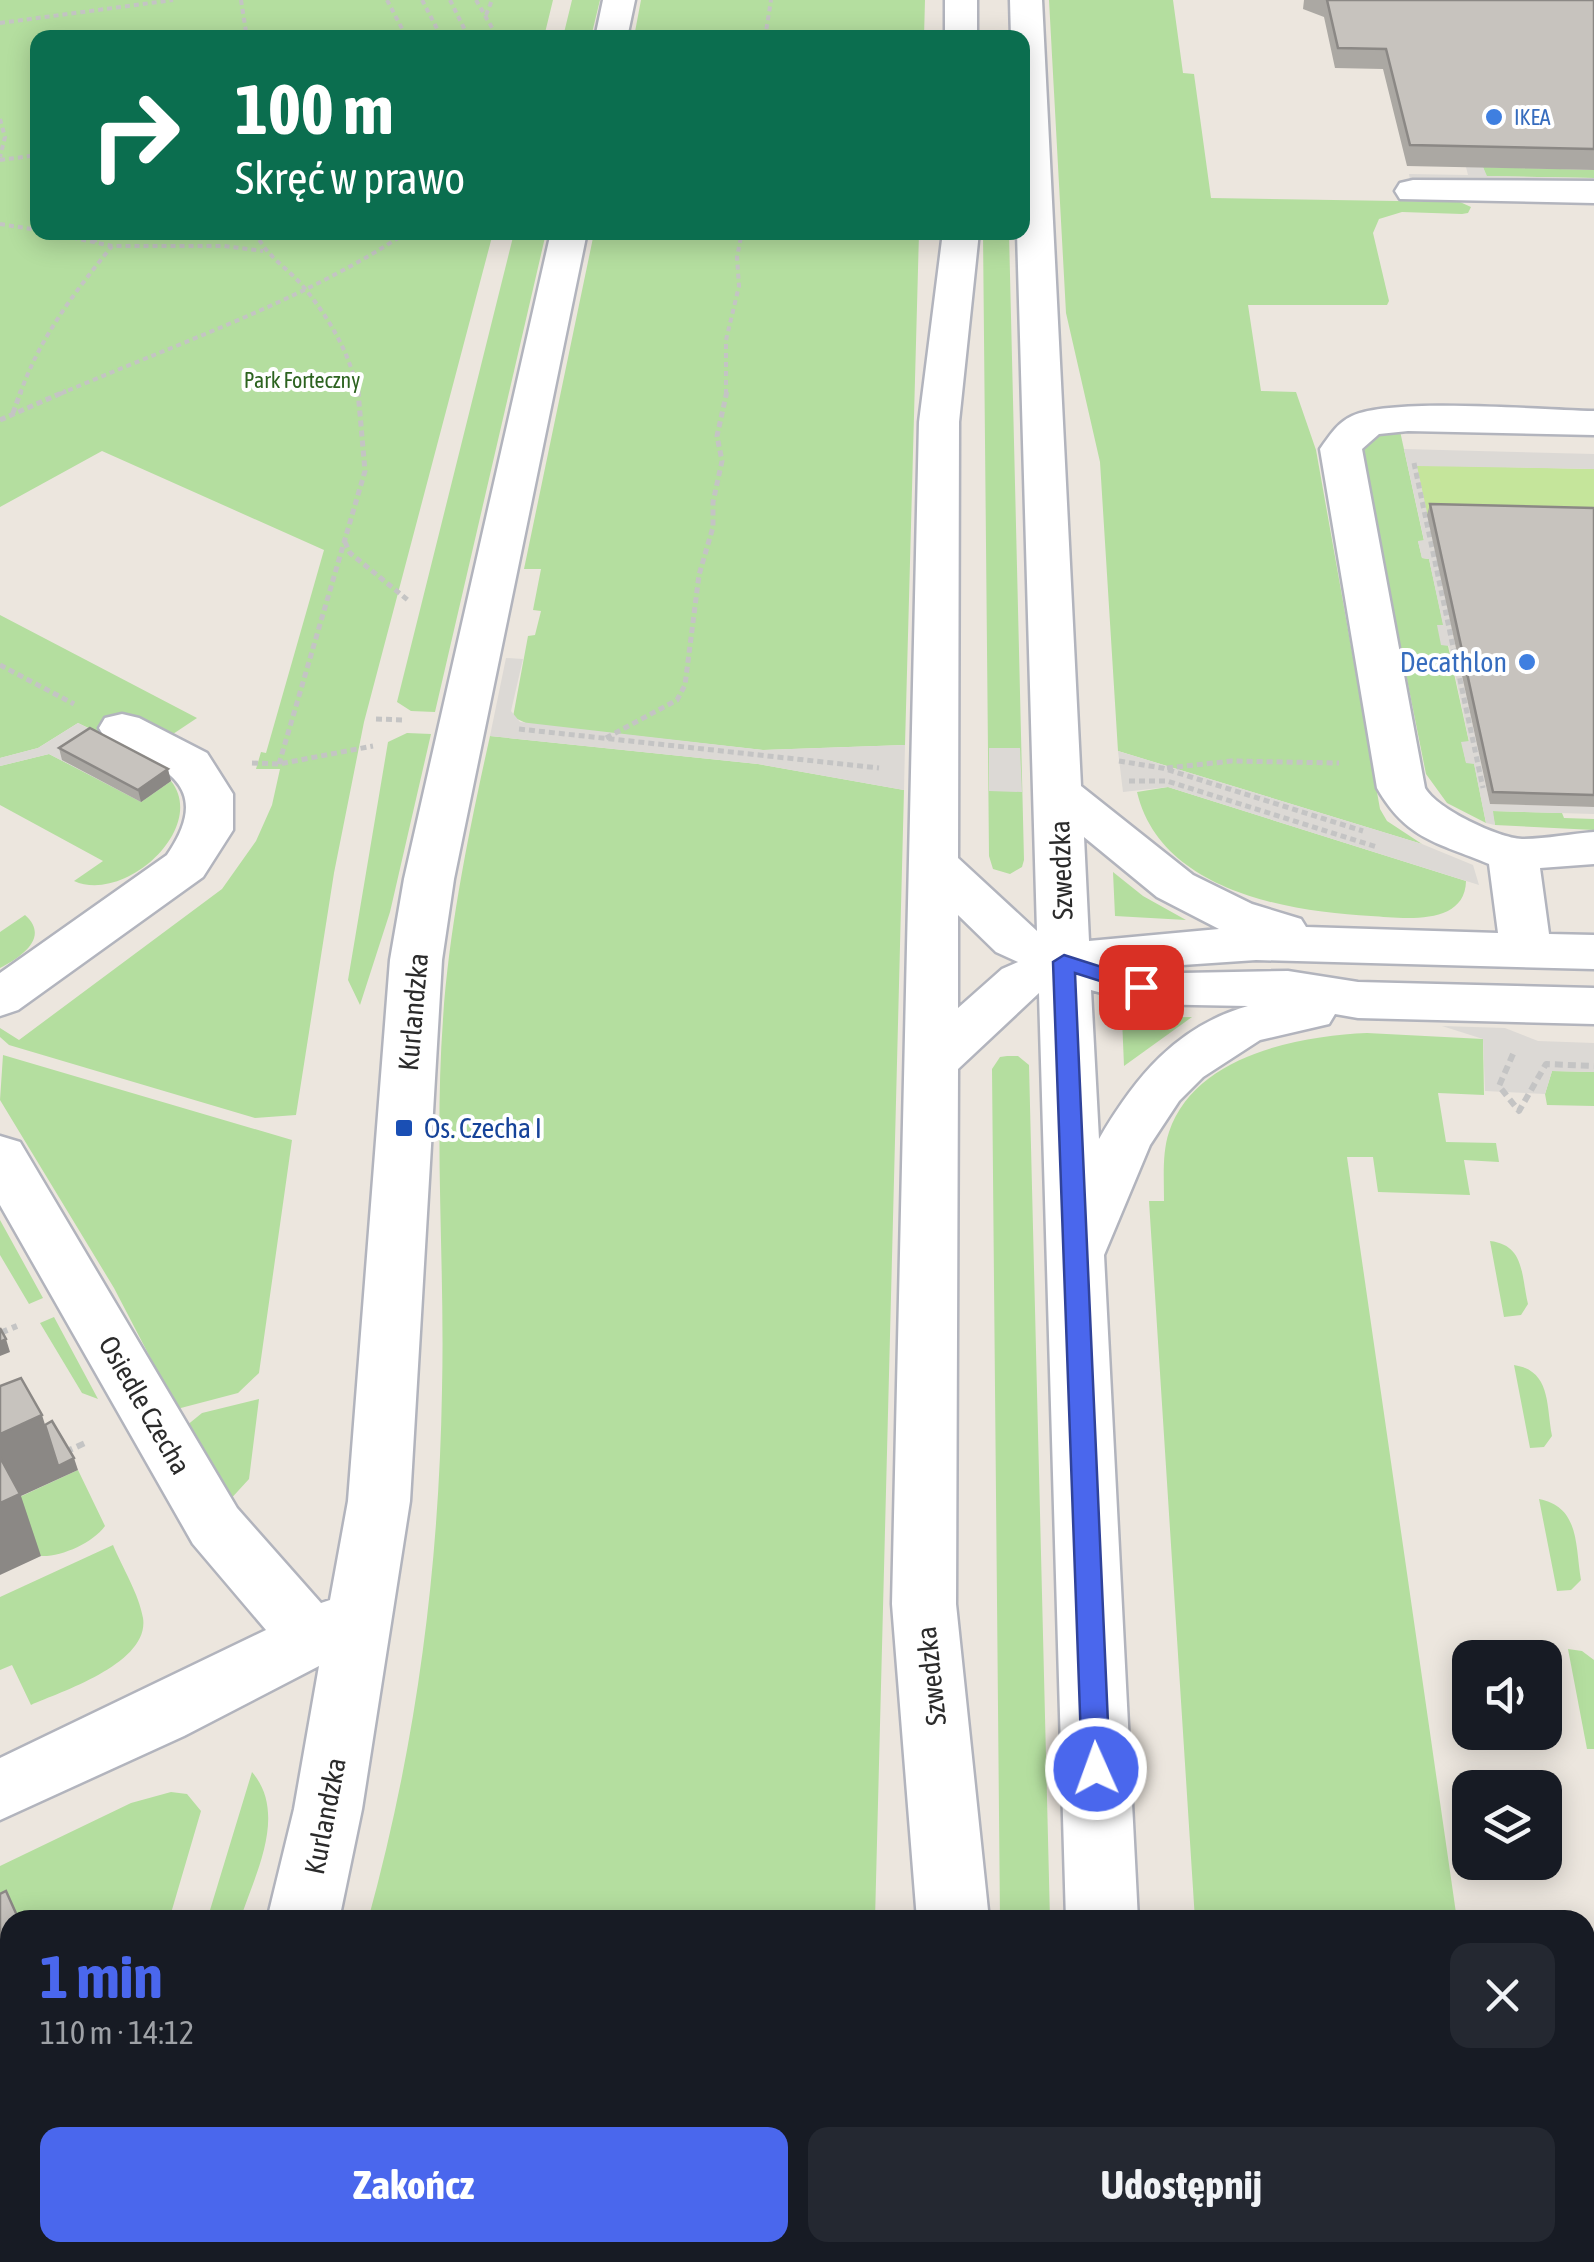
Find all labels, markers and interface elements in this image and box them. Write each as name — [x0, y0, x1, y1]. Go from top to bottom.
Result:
text: 100 m — [235, 69, 394, 149]
icon: right — [70, 70, 200, 200]
place label: IKEA — [1514, 104, 1551, 130]
marker: IKEA — [1483, 106, 1505, 128]
text: Skręć w prawo — [235, 152, 465, 204]
park label: Park Forteczny — [244, 367, 360, 393]
place label: Decathlon — [1400, 646, 1507, 678]
marker: Decathlon — [1516, 651, 1538, 673]
street label: Szwedzka — [1043, 820, 1079, 920]
pin — [1099, 945, 1184, 1030]
street label: Kurlandzka — [392, 952, 434, 1072]
icon: arrive — [1114, 960, 1169, 1015]
place label: Os. Czecha I — [424, 1112, 542, 1144]
marker: Os. Czecha I — [393, 1117, 415, 1139]
street label: Osiedle Czecha — [93, 1330, 197, 1480]
street label: Szwedzka — [910, 1625, 952, 1727]
map controls — [1452, 1640, 1562, 1880]
button: sound — [1452, 1640, 1562, 1750]
position arrow — [1044, 1717, 1148, 1821]
street label: Kurlandzka — [298, 1755, 352, 1877]
button: layers — [1452, 1770, 1562, 1880]
text: 1 min — [40, 1942, 163, 2011]
button: close — [1450, 1943, 1555, 2048]
text: 110 m · 14:12 — [40, 2014, 194, 2051]
button: Zakończ — [40, 2127, 788, 2242]
button: Udostępnij — [808, 2127, 1555, 2242]

